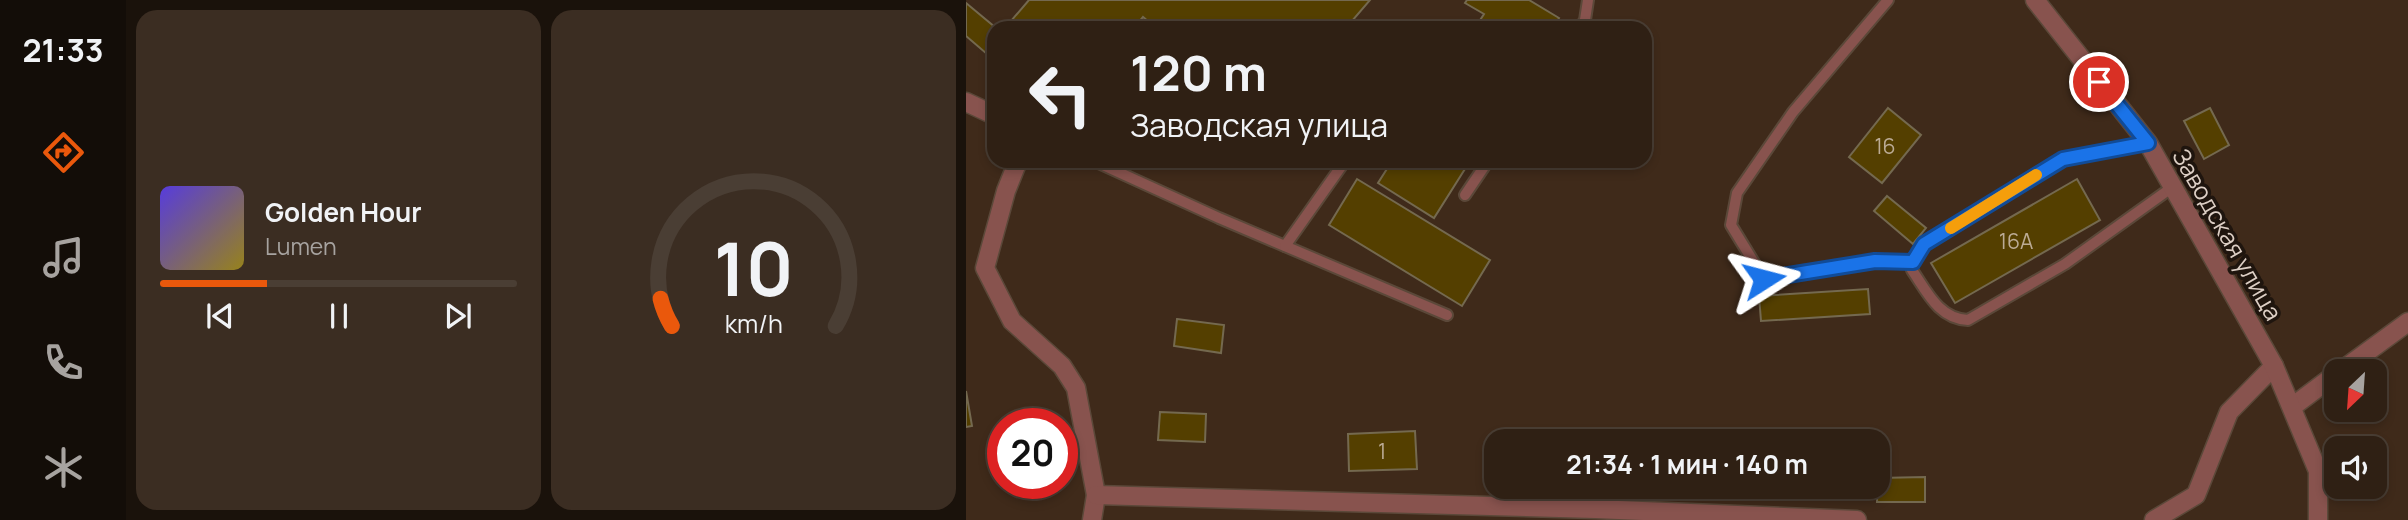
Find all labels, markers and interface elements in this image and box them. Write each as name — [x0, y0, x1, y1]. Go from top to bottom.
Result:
text: 21:33 — [22, 28, 104, 72]
text: 120 m — [1130, 39, 1267, 106]
icon: left — [1015, 49, 1106, 140]
pin — [2069, 52, 2129, 112]
icon: arrive — [2080, 63, 2118, 101]
text: Заводская улица — [1130, 103, 1388, 147]
icon: directions — [39, 128, 88, 177]
house number: 16 — [1874, 132, 1896, 160]
street label: Заводская улица — [2165, 142, 2291, 326]
text: Golden Hour — [265, 194, 422, 230]
text: 10 — [714, 218, 793, 318]
house number: 16А — [1999, 227, 2033, 255]
text: Lumen — [265, 230, 337, 262]
icon: music — [39, 233, 88, 282]
position arrow — [1727, 242, 1801, 316]
icon: previous — [201, 297, 239, 335]
icon: pause — [320, 297, 358, 335]
icon: next — [439, 297, 477, 335]
text: km/h — [724, 306, 783, 341]
icon: phone — [39, 338, 88, 387]
north arrow — [2324, 359, 2387, 422]
map controls — [2324, 359, 2387, 499]
speed limit sign: 20 — [987, 408, 1078, 499]
button: sound — [2324, 436, 2387, 499]
house number: 1 — [1378, 437, 1386, 465]
icon: climate — [39, 443, 88, 492]
text: 21:34 · 1 мин · 140 m — [1566, 446, 1808, 482]

